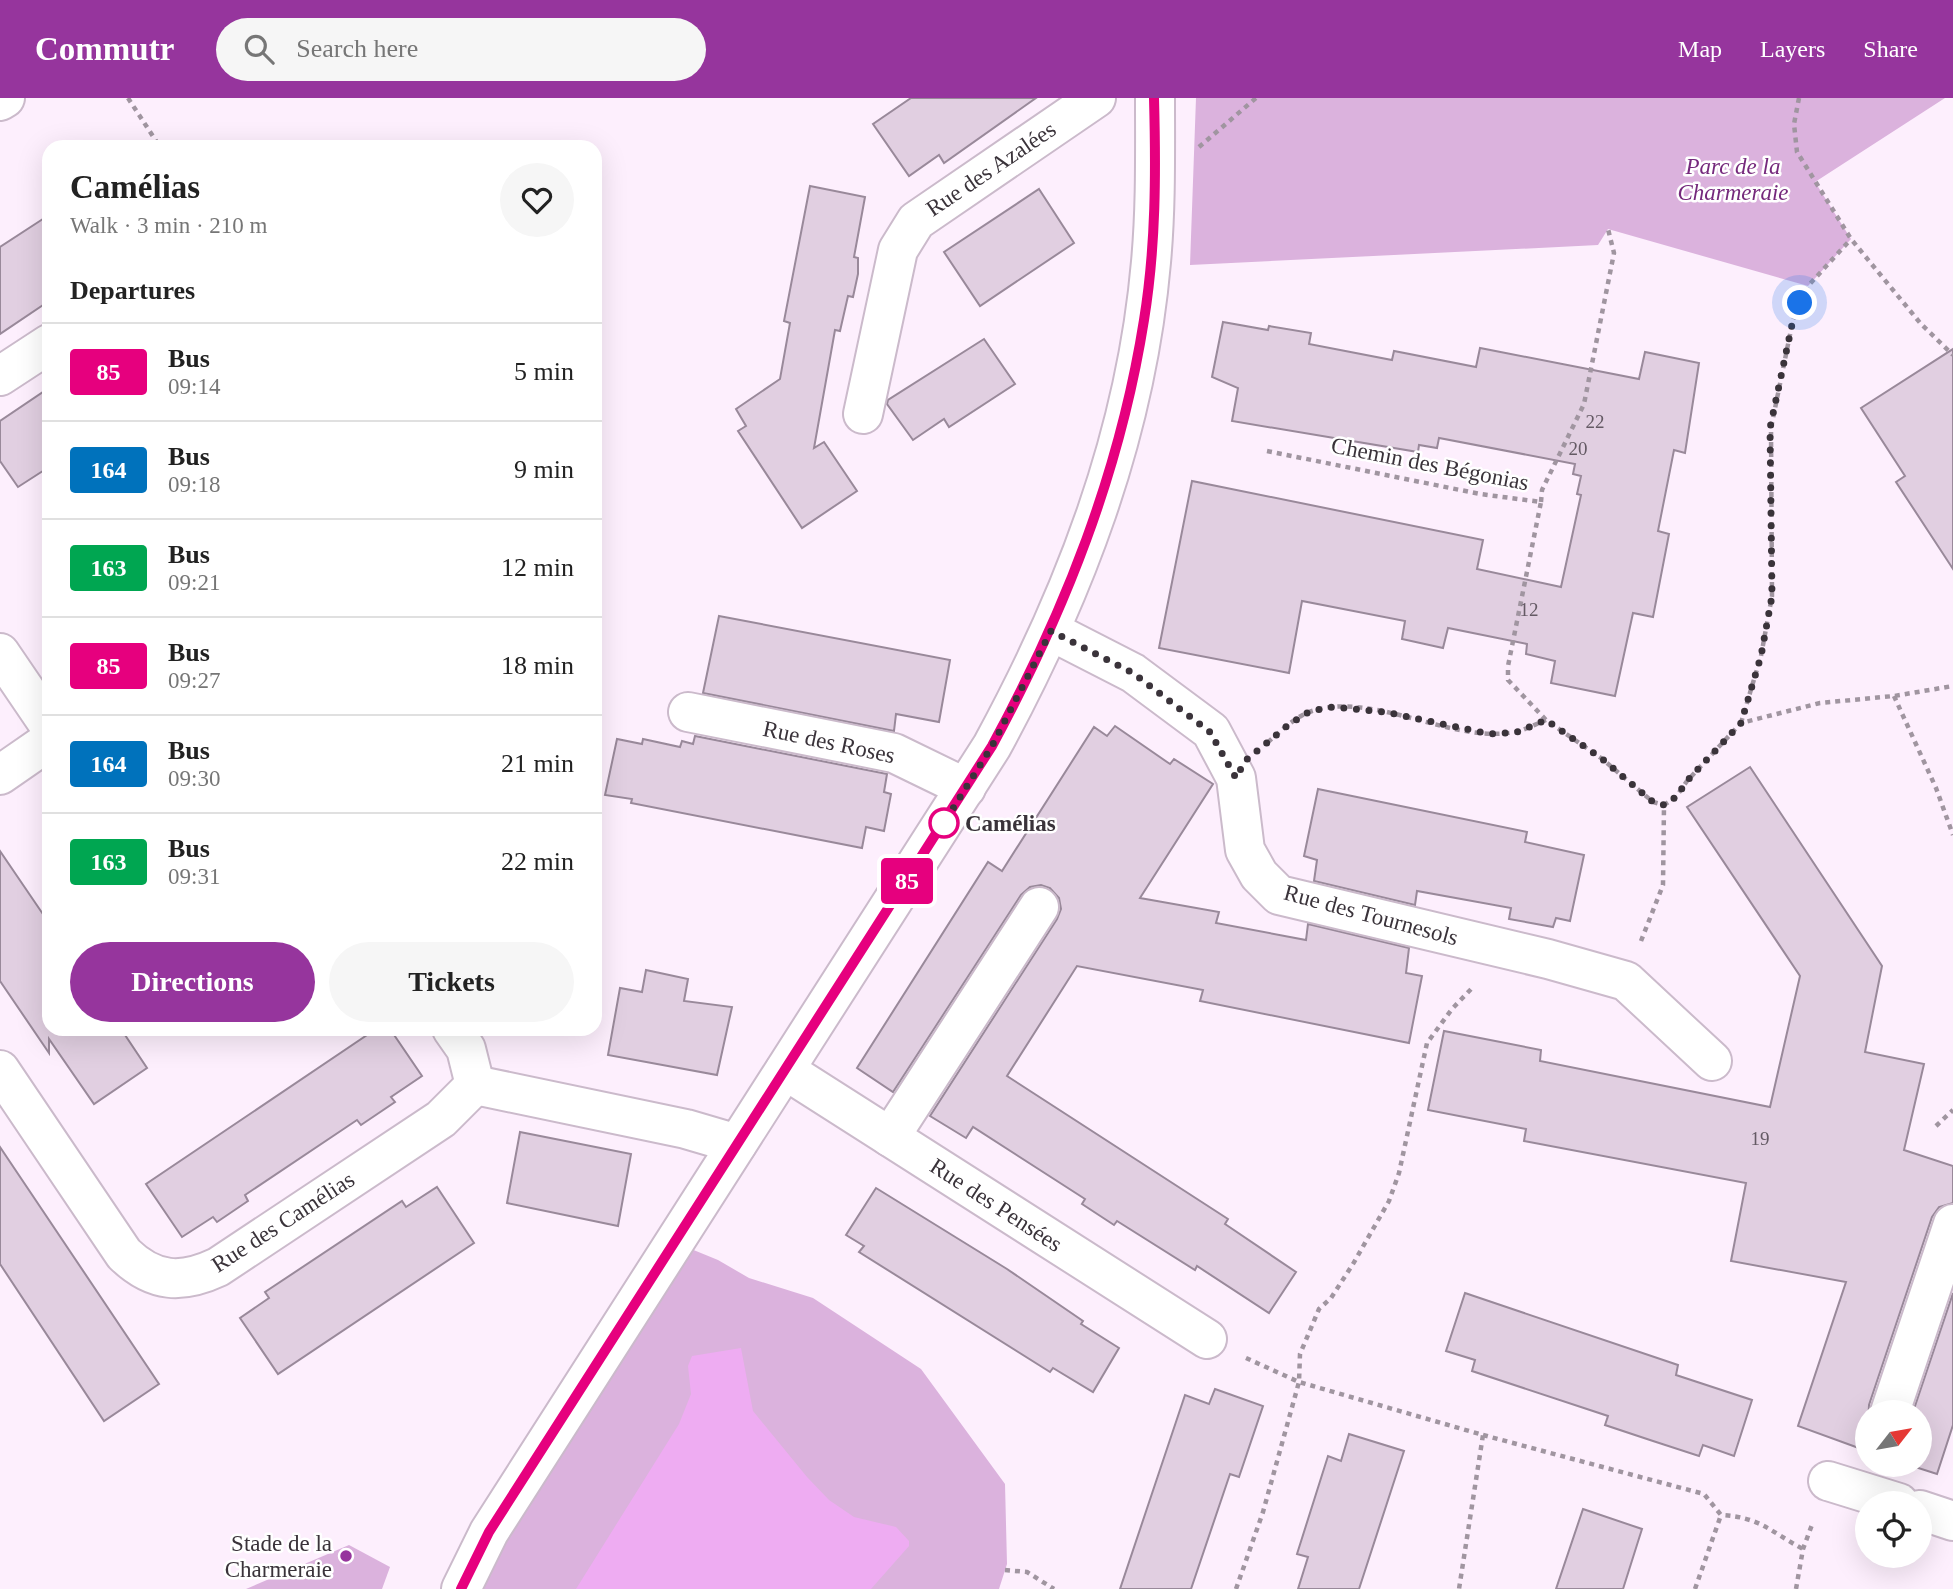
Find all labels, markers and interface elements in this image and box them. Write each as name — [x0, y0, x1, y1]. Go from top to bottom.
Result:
search box — [216, 18, 706, 81]
icon: search — [240, 30, 278, 68]
text: Commutr — [35, 31, 174, 67]
text: Search here — [296, 34, 418, 63]
text: Map — [1678, 36, 1722, 62]
text: Layers — [1760, 36, 1825, 62]
text: Share — [1863, 36, 1918, 62]
street label: Rue des Azalées — [922, 116, 1061, 222]
park label: Parc de la Charmeraie — [1677, 154, 1789, 205]
button: heart — [500, 163, 574, 237]
text: Camélias — [70, 169, 200, 205]
text: Walk · 3 min · 210 m — [70, 213, 267, 238]
text: Departures — [70, 276, 195, 305]
your location — [1782, 285, 1817, 320]
text: Bus — [168, 344, 210, 373]
text: 5 min — [514, 357, 574, 386]
text: 85 — [97, 359, 121, 385]
text: 09:14 — [168, 374, 220, 399]
house number: 22 — [1586, 411, 1605, 432]
street label: Chemin des Bégonias — [1329, 433, 1531, 495]
house number: 20 — [1569, 438, 1588, 459]
text: Bus — [168, 442, 210, 471]
text: 9 min — [514, 455, 574, 484]
text: 164 — [91, 457, 127, 483]
text: 09:18 — [168, 472, 220, 497]
text: Bus — [168, 540, 210, 569]
text: 12 min — [501, 553, 574, 582]
text: 163 — [91, 555, 127, 581]
text: 09:21 — [168, 570, 220, 595]
house number: 12 — [1520, 599, 1539, 620]
text: Bus — [168, 638, 210, 667]
text: 18 min — [501, 651, 574, 680]
text: 85 — [97, 653, 121, 679]
text: 09:27 — [168, 668, 220, 693]
street label: Rue des Roses — [761, 716, 897, 768]
text: Bus — [168, 736, 210, 765]
text: 21 min — [501, 749, 574, 778]
text: 164 — [91, 751, 127, 777]
text: 09:30 — [168, 766, 220, 791]
marker: Camélias — [929, 808, 959, 838]
place label: Camélias — [965, 811, 1056, 836]
text: Bus — [168, 834, 210, 863]
text: 22 min — [501, 847, 574, 876]
text: 163 — [91, 849, 127, 875]
line badge: 85 — [876, 858, 939, 904]
text: 09:31 — [168, 864, 220, 889]
text: 85 — [895, 868, 919, 894]
street label: Rue des Tournesols — [1281, 880, 1461, 950]
button: Directions — [70, 942, 315, 1022]
button: Tickets — [329, 942, 574, 1022]
house number: 19 — [1751, 1128, 1770, 1149]
street label: Rue des Pensées — [925, 1153, 1067, 1257]
street label: Rue des Camélias — [207, 1167, 359, 1277]
north arrow — [1855, 1400, 1932, 1477]
map controls — [1855, 1400, 1932, 1568]
button: locate — [1855, 1491, 1932, 1568]
place label: Stade de la Charmeraie — [225, 1531, 332, 1582]
marker: Stade de la Charmeraie — [338, 1548, 354, 1564]

